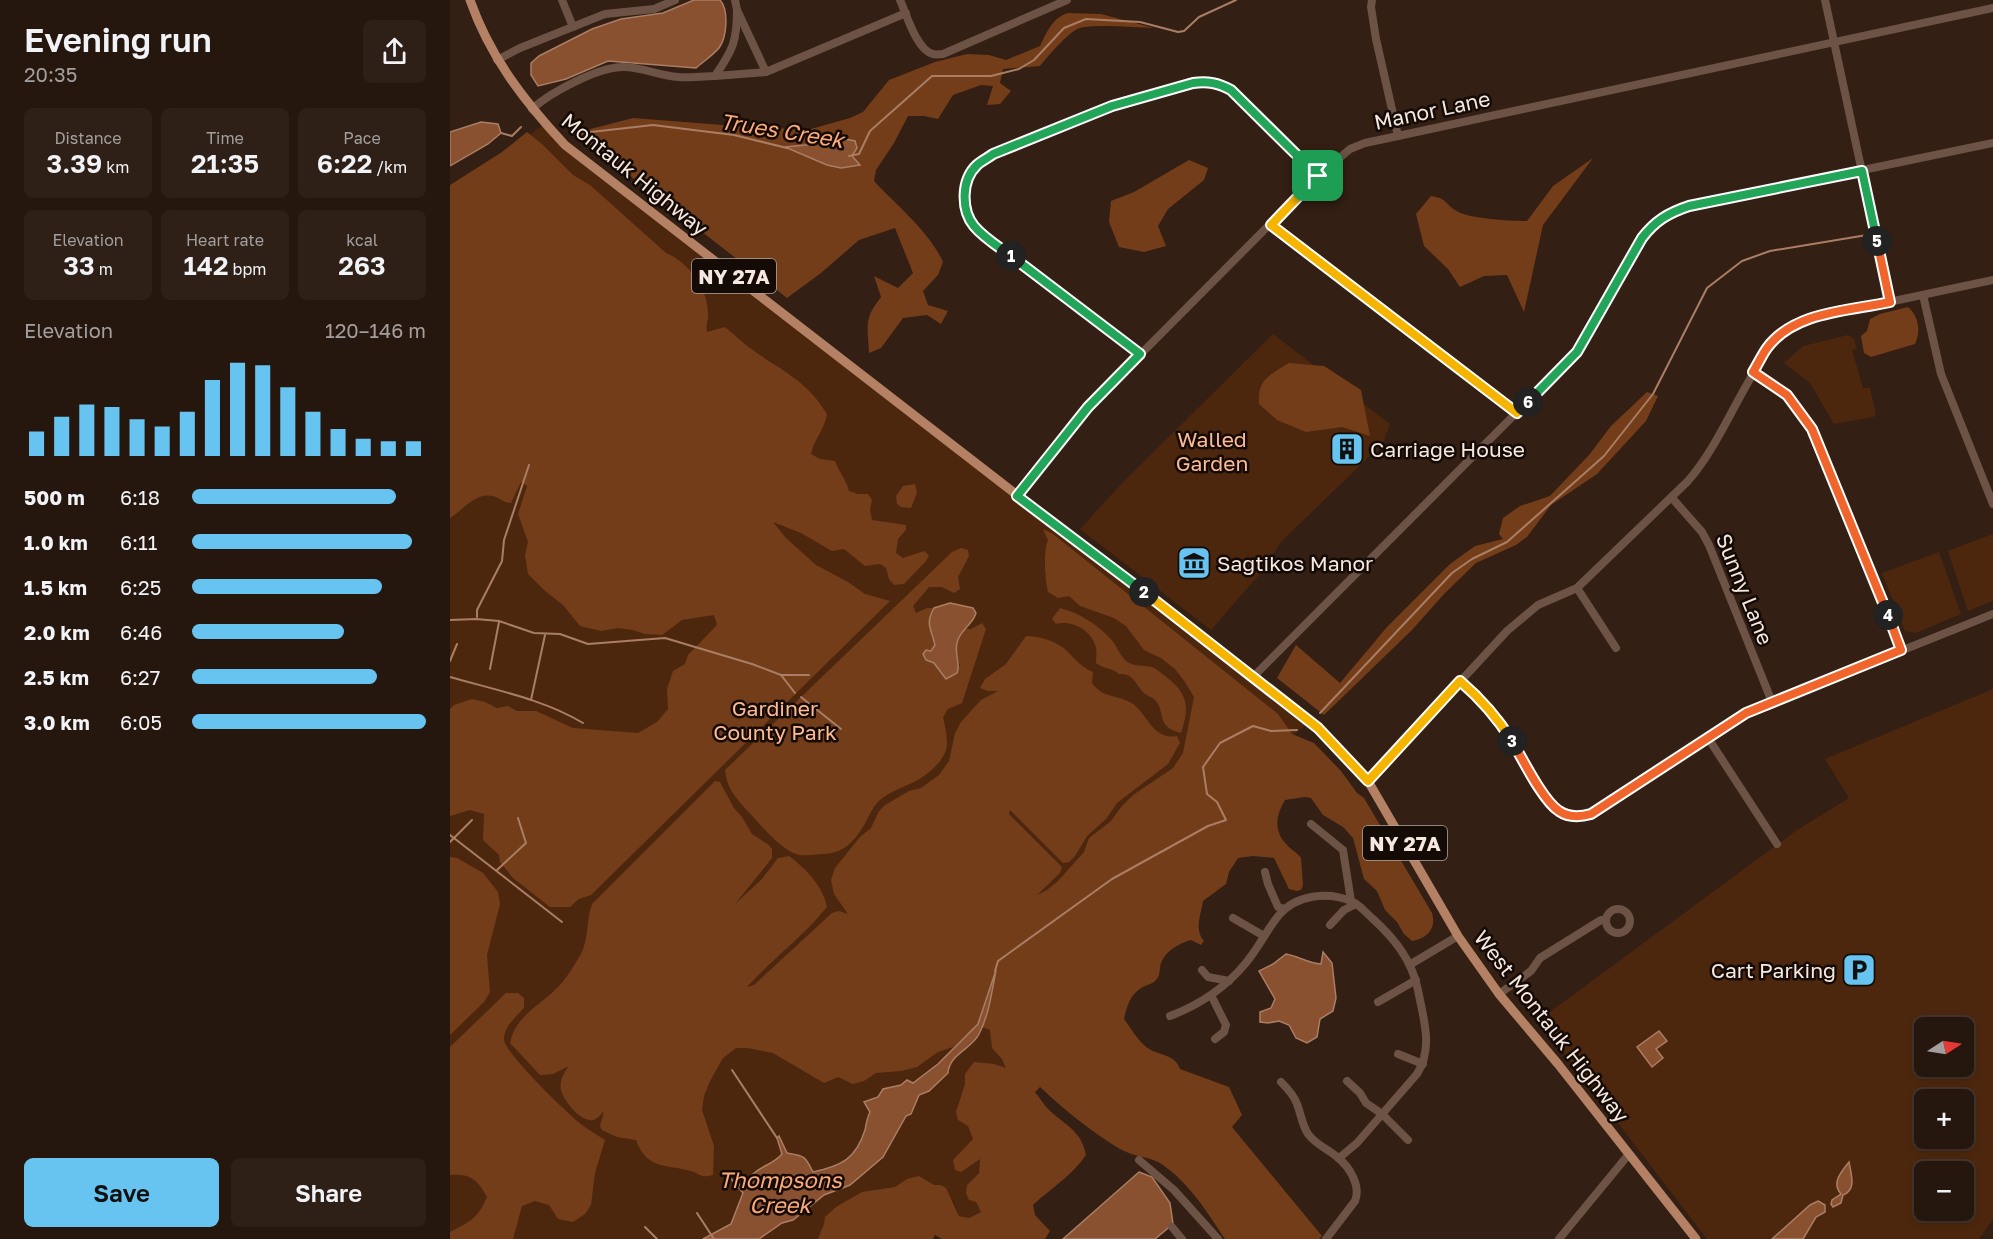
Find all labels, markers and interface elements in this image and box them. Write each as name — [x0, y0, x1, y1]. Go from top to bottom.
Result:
text: Evening run — [24, 20, 212, 59]
button: share — [363, 20, 426, 83]
text: 20:35 — [24, 62, 77, 86]
street label: Manor Lane — [1372, 85, 1492, 135]
street label: Montauk Highway — [557, 107, 713, 241]
water label: Trues Creek — [718, 107, 848, 153]
text: Distance — [54, 128, 122, 148]
text: Time — [206, 128, 244, 148]
text: Pace — [343, 128, 381, 148]
text: 3.39 — [47, 148, 102, 179]
text: 21:35 — [191, 148, 259, 179]
text: 6:22 — [317, 148, 372, 179]
pin — [1292, 150, 1343, 201]
text: km — [102, 157, 129, 177]
text: /km — [372, 157, 407, 177]
icon: arrive — [1301, 159, 1334, 192]
pin: 5 — [1862, 226, 1892, 256]
text: Elevation — [52, 230, 124, 250]
text: Heart rate — [186, 230, 264, 250]
text: kcal — [346, 230, 378, 250]
text: 5 — [1872, 231, 1882, 251]
pin: 1 — [996, 241, 1026, 271]
text: 1 — [1007, 246, 1015, 266]
text: 33 — [63, 250, 95, 281]
text: 142 — [184, 250, 229, 281]
text: 263 — [338, 250, 386, 281]
text: m — [95, 259, 113, 279]
text: bpm — [229, 259, 266, 279]
road number: NY 27A — [692, 259, 776, 293]
text: Elevation — [24, 318, 113, 342]
text: 120–146 m — [325, 318, 426, 342]
pin: 6 — [1513, 387, 1543, 417]
text: 6 — [1523, 392, 1533, 412]
park label: Walled Garden — [1176, 426, 1248, 476]
building icon: Carriage House — [1329, 431, 1365, 467]
place label: Carriage House — [1370, 436, 1525, 462]
text: 500 m — [24, 485, 85, 509]
text: 6:18 — [120, 485, 160, 509]
text: 1.0 km — [24, 530, 88, 554]
text: 6:11 — [120, 530, 158, 554]
street label: Sunny Lane — [1711, 530, 1779, 648]
museum icon: Sagtikos Manor — [1176, 545, 1212, 581]
place label: Sagtikos Manor — [1217, 550, 1373, 576]
text: 1.5 km — [24, 575, 87, 599]
text: 6:25 — [120, 575, 161, 599]
pin: 2 — [1129, 577, 1159, 607]
text: 2 — [1139, 582, 1149, 602]
pin: 4 — [1873, 600, 1903, 630]
text: 4 — [1883, 605, 1893, 625]
text: 2.0 km — [24, 620, 90, 644]
text: 6:46 — [120, 620, 162, 644]
text: 2.5 km — [24, 665, 89, 689]
text: 6:27 — [120, 665, 160, 689]
park label: Gardiner County Park — [713, 695, 837, 745]
text: 3.0 km — [24, 710, 90, 734]
text: 6:05 — [120, 710, 162, 734]
pin: 3 — [1497, 726, 1527, 756]
text: 3 — [1507, 731, 1517, 751]
road number: NY 27A — [1363, 826, 1447, 860]
street label: West Montauk Highway — [1469, 925, 1635, 1127]
parking icon: Cart Parking — [1841, 952, 1877, 988]
place label: Cart Parking — [1711, 957, 1836, 983]
north arrow — [1914, 1017, 1974, 1077]
map controls — [1914, 1017, 1974, 1221]
button: + — [1914, 1089, 1974, 1149]
button: Save — [24, 1158, 219, 1227]
button: Share — [231, 1158, 426, 1227]
button: − — [1914, 1161, 1974, 1221]
water label: Thompsons Creek — [718, 1166, 843, 1218]

